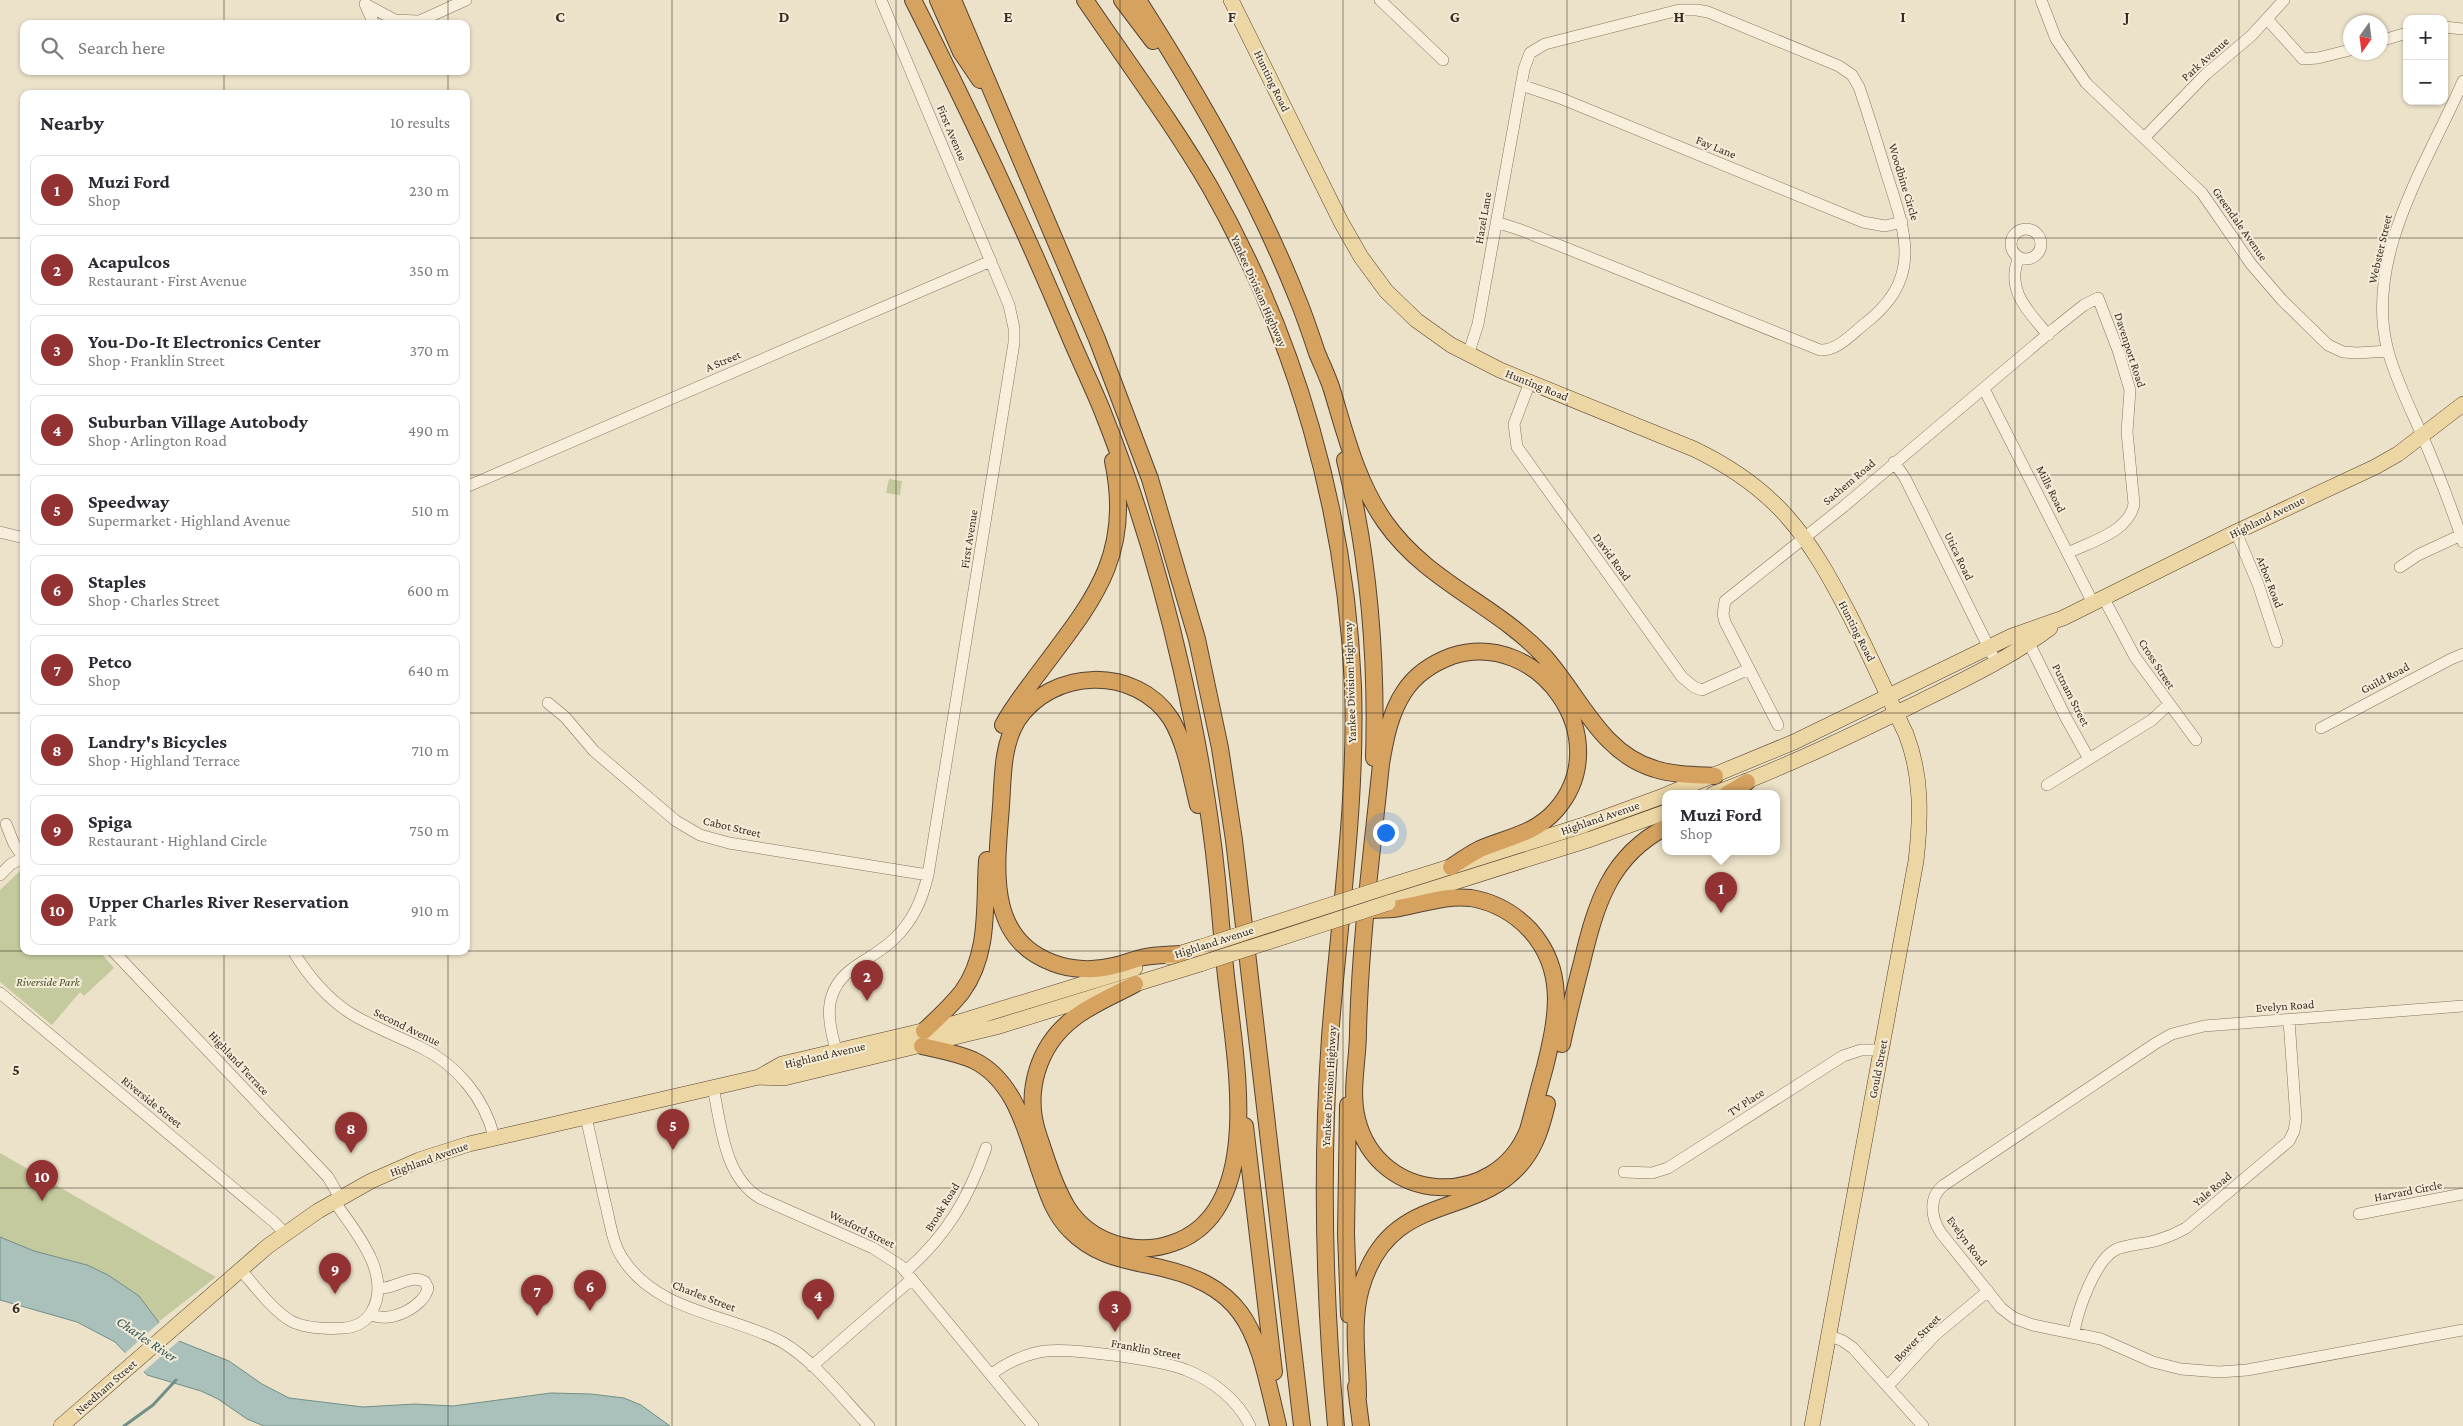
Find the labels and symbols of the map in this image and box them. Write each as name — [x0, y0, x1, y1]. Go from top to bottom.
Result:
text: C — [555, 8, 565, 25]
text: D — [778, 8, 790, 25]
text: E — [1003, 8, 1013, 25]
text: F — [1228, 8, 1237, 25]
text: G — [1450, 8, 1460, 25]
text: H — [1674, 8, 1685, 25]
text: I — [1900, 8, 1906, 25]
text: J — [2122, 8, 2130, 25]
north arrow — [2343, 15, 2388, 60]
street label: Park Avenue — [2178, 34, 2232, 84]
street label: Hunting Road — [1251, 48, 1293, 115]
street label: First Avenue — [934, 103, 970, 163]
street label: Fay Lane — [1694, 133, 1738, 161]
street label: Woodbine Circle — [1886, 142, 1922, 222]
street label: Greendale Avenue — [2209, 185, 2271, 263]
street label: Hazel Lane — [1472, 191, 1494, 245]
street label: Webster Street — [2365, 212, 2395, 285]
street label: Yankee Division Highway — [1228, 233, 1290, 350]
street label: Davenport Road — [2111, 311, 2149, 390]
street label: A Street — [703, 347, 744, 375]
street label: Hunting Road — [1503, 366, 1571, 404]
street label: Sachem Road — [1820, 456, 1879, 508]
street label: Mills Road — [2033, 463, 2069, 515]
street label: Highland Avenue — [2227, 493, 2307, 541]
street label: First Avenue — [957, 509, 981, 569]
street label: Utica Road — [1941, 530, 1977, 583]
street label: David Road — [1590, 531, 1634, 584]
street label: Arbor Road — [2254, 554, 2286, 610]
street label: Hunting Road — [1836, 598, 1879, 664]
street label: Yankee Division Highway — [1341, 621, 1359, 743]
street label: Cross Street — [2136, 636, 2179, 693]
street label: Guild Road — [2358, 659, 2412, 697]
street label: Putnam Street — [2049, 661, 2093, 730]
street label: Highland Avenue — [1559, 798, 1641, 838]
street label: Cabot Street — [702, 814, 763, 841]
your location — [1373, 820, 1399, 846]
pin: 1 — [1705, 872, 1737, 913]
street label: Highland Avenue — [1173, 923, 1255, 961]
pin: 2 — [851, 960, 883, 1001]
park label: Riverside Park — [16, 975, 81, 989]
street label: Evelyn Road — [2255, 997, 2315, 1015]
street label: Second Avenue — [372, 1005, 442, 1049]
street label: Yankee Division Highway — [1319, 1025, 1339, 1147]
street label: Highland Terrace — [206, 1028, 272, 1098]
street label: Gould Street — [1865, 1037, 1891, 1100]
street label: Highland Avenue — [783, 1039, 867, 1071]
text: 5 — [12, 1061, 20, 1078]
street label: Riverside Street — [119, 1073, 186, 1132]
street label: TV Place — [1725, 1085, 1767, 1119]
pin: 5 — [657, 1109, 689, 1150]
pin: 8 — [335, 1112, 367, 1153]
street label: Highland Avenue — [388, 1138, 470, 1180]
pin: 10 — [26, 1160, 58, 1201]
street label: Yale Road — [2190, 1168, 2235, 1209]
street label: Harvard Circle — [2373, 1178, 2443, 1204]
street label: Brook Road — [922, 1179, 963, 1234]
street label: Wexford Street — [827, 1207, 898, 1251]
street label: Evelyn Road — [1944, 1213, 1991, 1269]
pin: 9 — [319, 1253, 351, 1294]
pin: 6 — [574, 1270, 606, 1311]
pin: 7 — [521, 1275, 553, 1316]
street label: Charles Street — [670, 1278, 739, 1315]
pin: 4 — [802, 1279, 834, 1320]
pin: 3 — [1099, 1291, 1131, 1332]
text: 6 — [12, 1299, 20, 1316]
street label: Bower Street — [1891, 1310, 1944, 1365]
water label: Charles River — [114, 1313, 181, 1366]
street label: Franklin Street — [1110, 1336, 1183, 1362]
street label: Needham Street — [72, 1356, 140, 1417]

